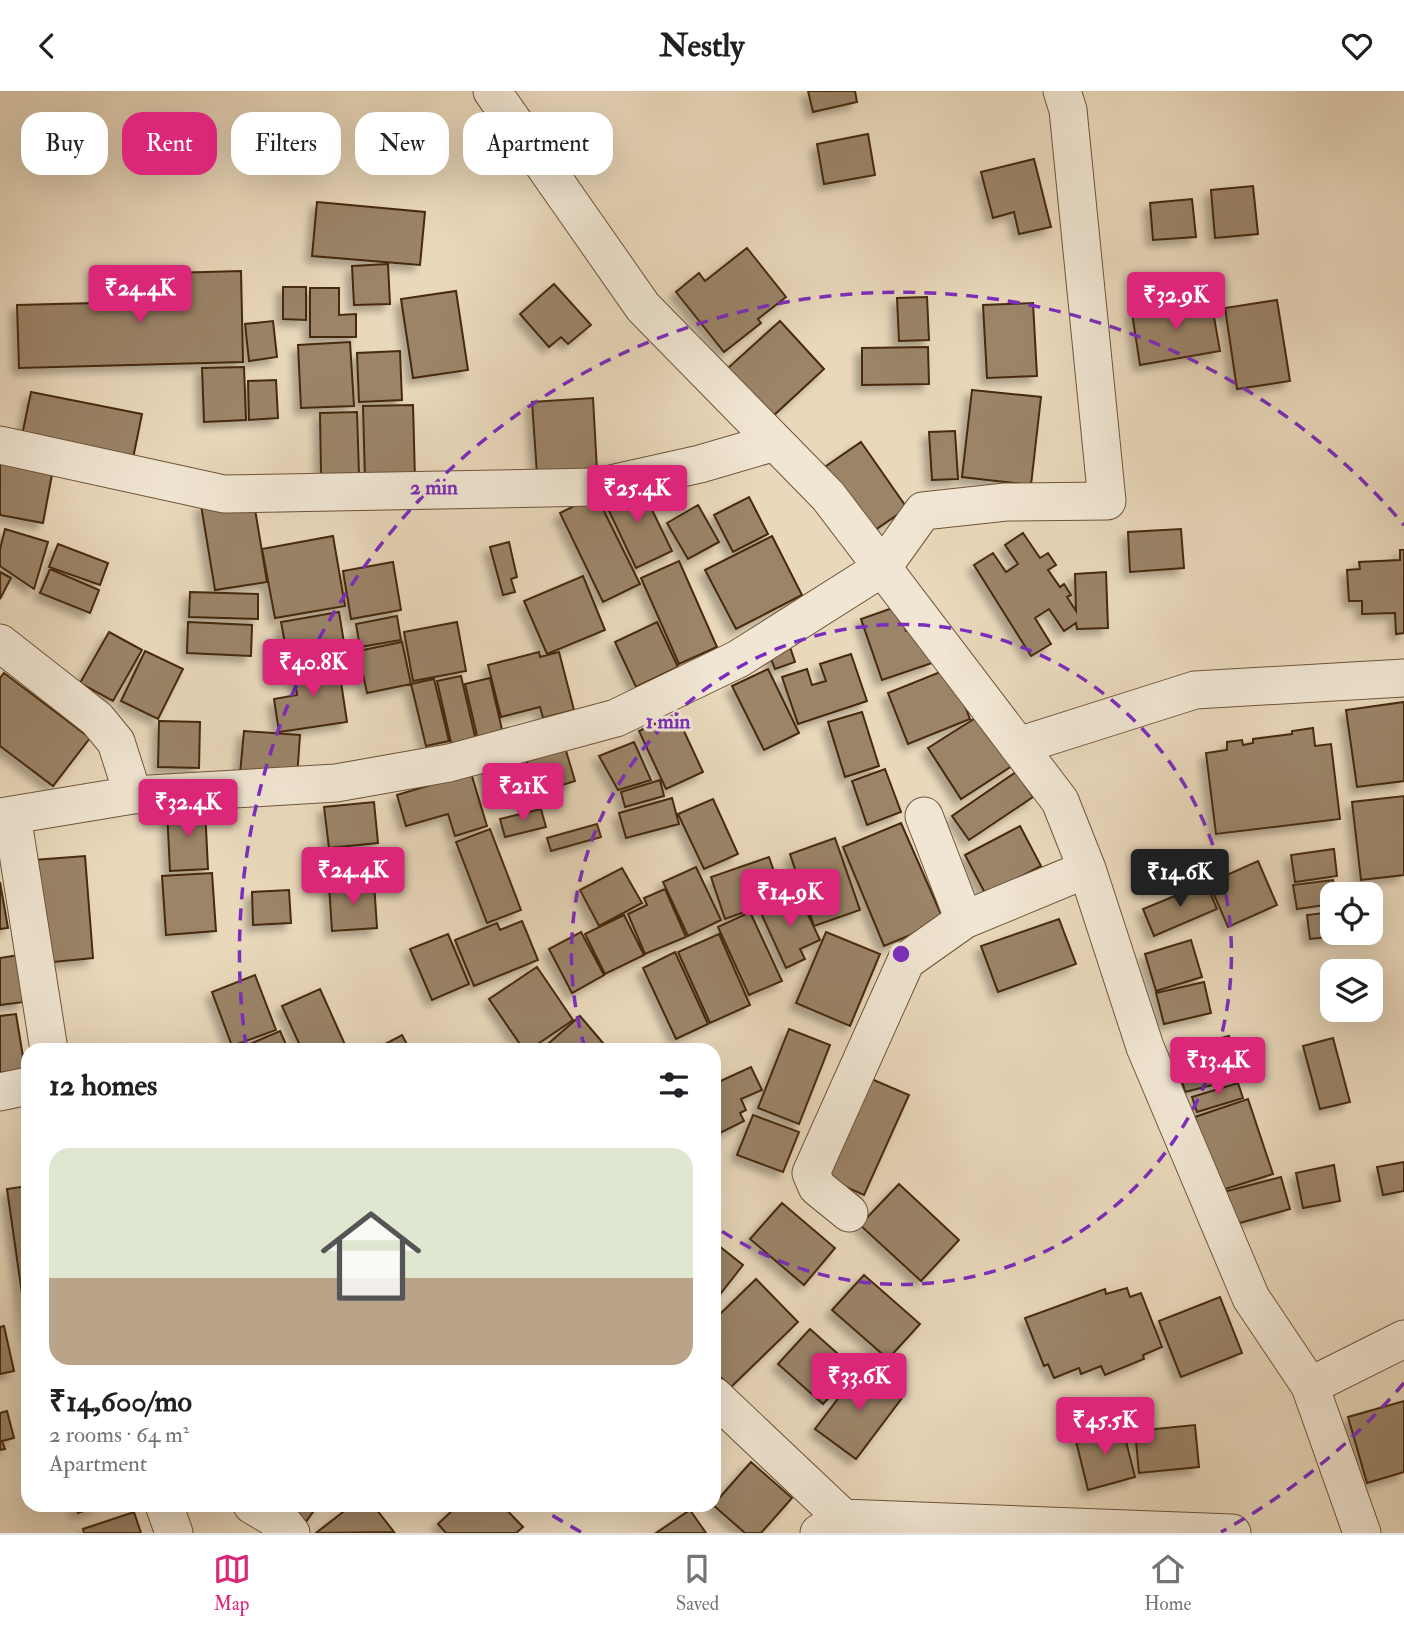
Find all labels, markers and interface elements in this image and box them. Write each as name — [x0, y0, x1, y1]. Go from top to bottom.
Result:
text: Nestly — [660, 26, 744, 66]
icon: back — [28, 27, 66, 65]
icon: heart — [1338, 27, 1376, 65]
chip: Buy — [21, 112, 108, 175]
chip: Rent — [122, 112, 217, 175]
chip: Filters — [231, 112, 341, 175]
chip: New — [355, 112, 449, 175]
chip: Apartment — [463, 112, 613, 175]
pin: ₹24.4K — [83, 265, 197, 325]
text: ₹24.4K — [105, 273, 175, 302]
pin: ₹32.9K — [1119, 273, 1233, 332]
text: ₹32.9K — [1143, 280, 1209, 309]
pin: ₹25.4K — [580, 465, 694, 525]
text: ₹25.4K — [603, 473, 671, 502]
text: 2 min — [410, 474, 458, 501]
pin: ₹40.8K — [256, 639, 370, 699]
text: ₹40.8K — [279, 647, 347, 676]
text: 1 min — [646, 708, 690, 735]
pin: ₹21K — [482, 763, 564, 823]
text: ₹21K — [498, 771, 548, 800]
pin: ₹32.4K — [131, 779, 245, 839]
text: ₹32.4K — [155, 787, 221, 816]
pin: ₹24.4K — [296, 847, 410, 907]
pin: ₹14.6K — [1123, 849, 1237, 909]
text: ₹24.4K — [318, 855, 388, 884]
text: ₹14.6K — [1147, 857, 1213, 886]
pin: ₹14.9K — [733, 869, 847, 929]
text: ₹14.9K — [757, 877, 823, 906]
map controls — [1320, 882, 1383, 1022]
button: locate — [1320, 882, 1383, 945]
centre of rings — [889, 942, 913, 966]
button: layers — [1320, 959, 1383, 1022]
pin: ₹13.4K — [1161, 1037, 1275, 1097]
text: ₹13.4K — [1186, 1045, 1250, 1074]
icon: filters — [655, 1066, 693, 1104]
text: 12 homes — [49, 1067, 157, 1104]
icon: home — [308, 1193, 434, 1319]
pin: ₹33.6K — [802, 1353, 916, 1413]
text: ₹33.6K — [828, 1361, 890, 1390]
text: ₹14,600/mo — [49, 1383, 192, 1420]
pin: ₹45.5K — [1048, 1397, 1162, 1457]
text: ₹45.5K — [1072, 1405, 1138, 1434]
text: 2 rooms · 64 m² — [49, 1420, 189, 1449]
text: Apartment — [49, 1449, 147, 1478]
tab: Map — [213, 1550, 251, 1616]
tab: Saved — [676, 1550, 719, 1616]
tab: Home — [1144, 1550, 1191, 1616]

